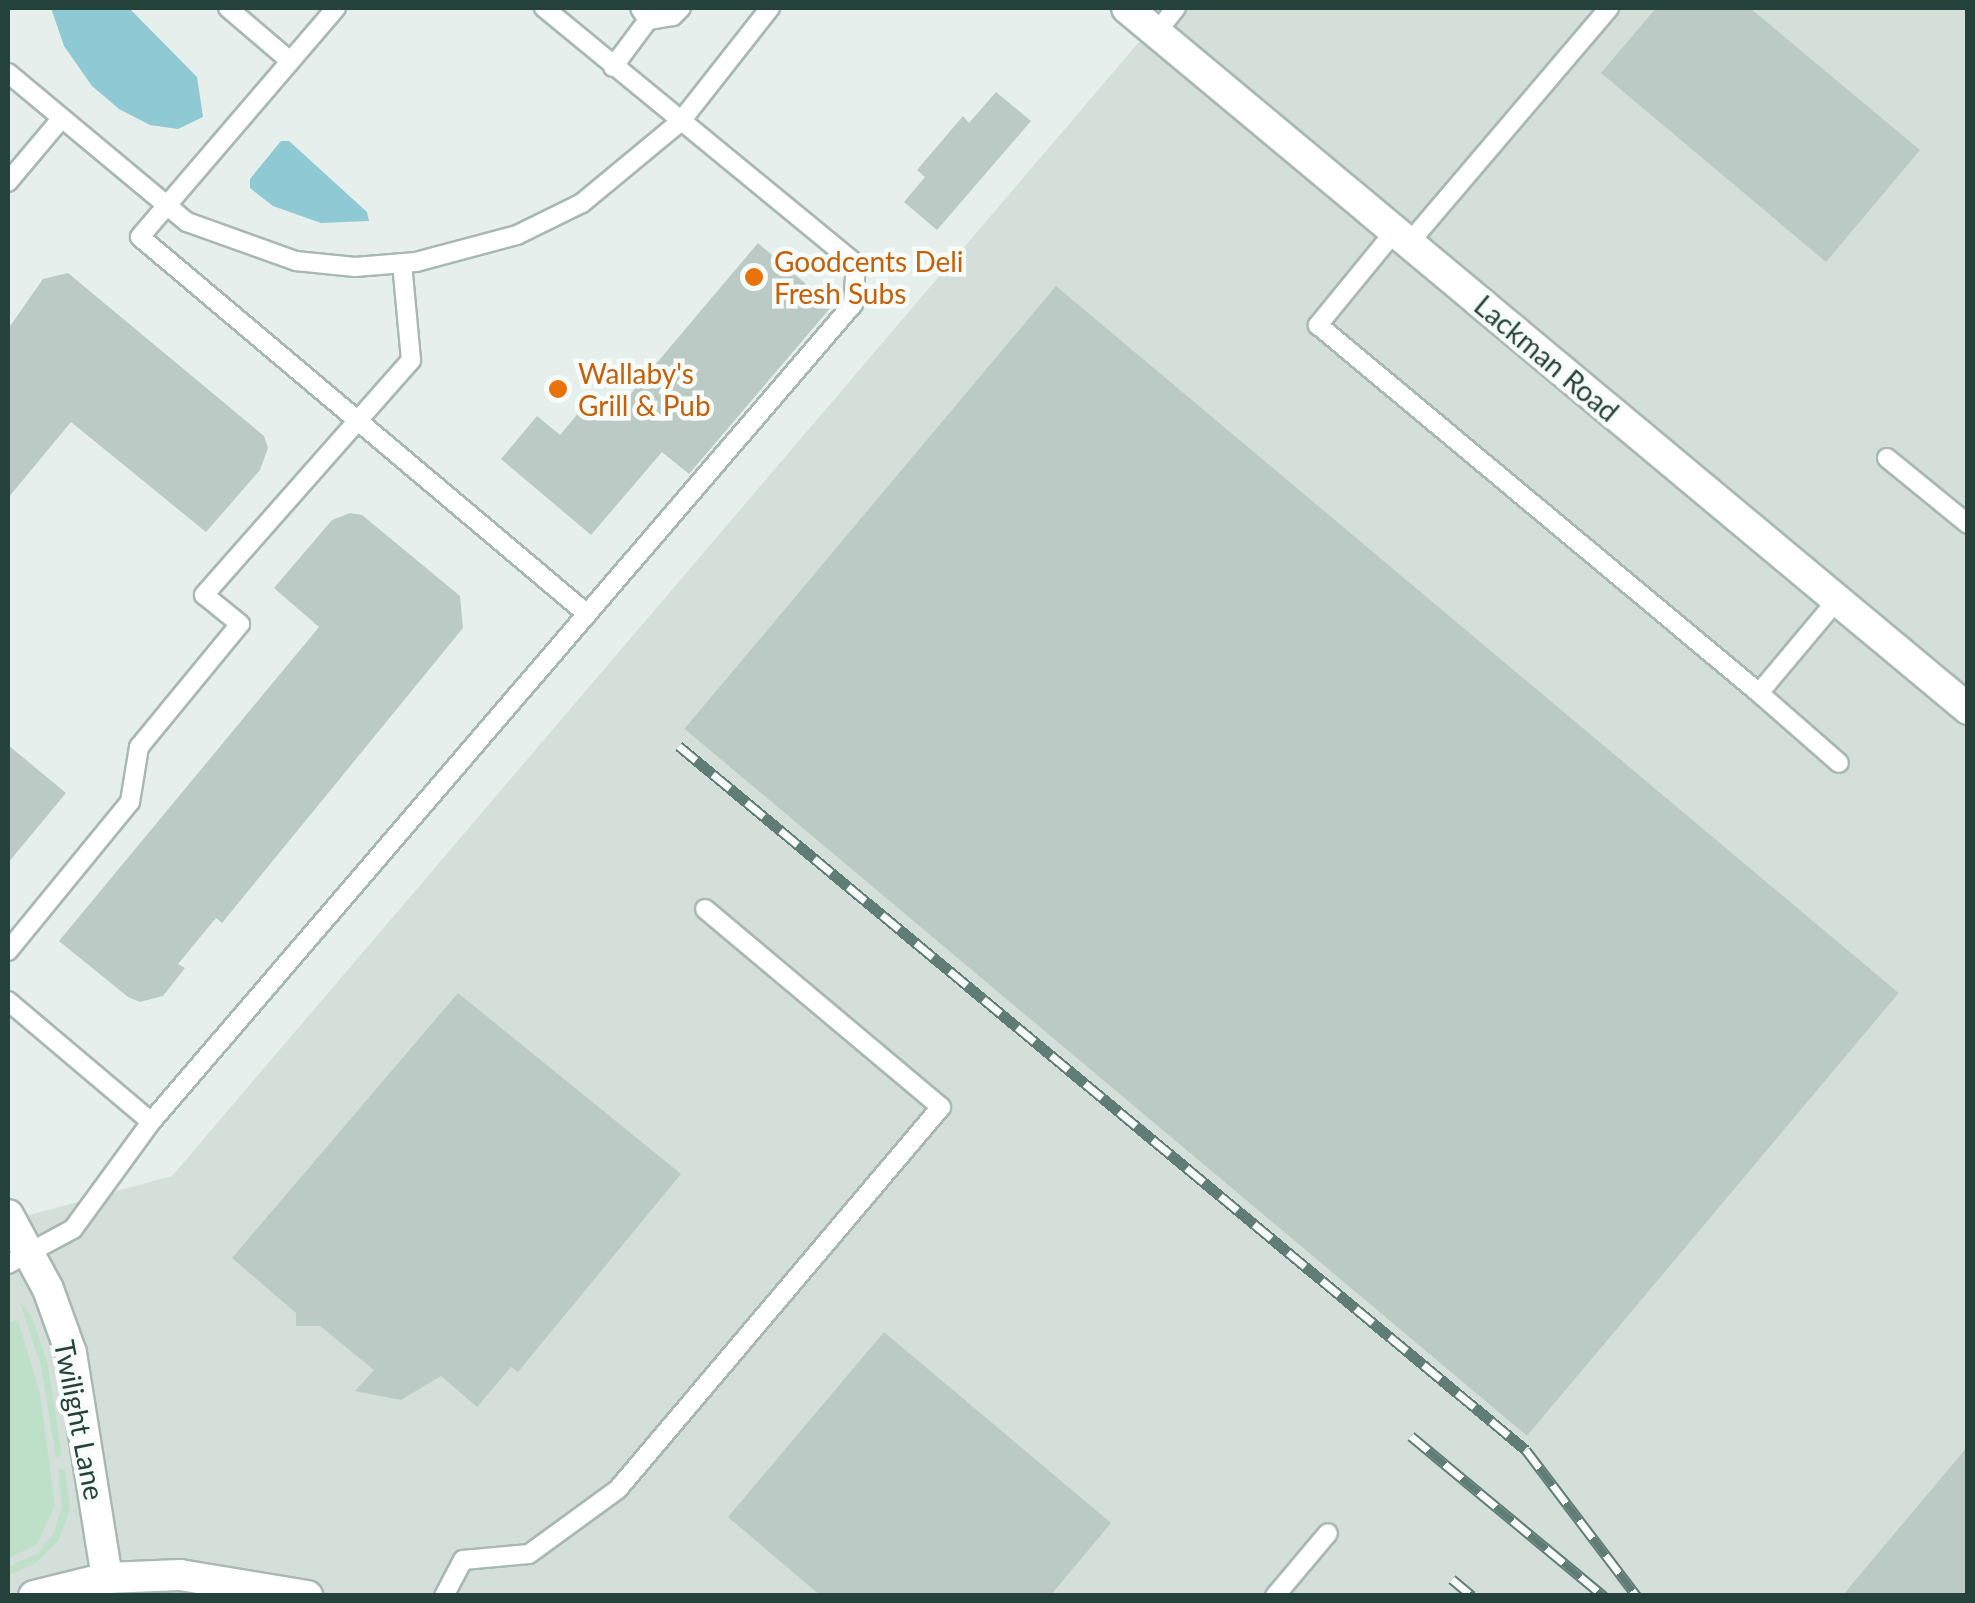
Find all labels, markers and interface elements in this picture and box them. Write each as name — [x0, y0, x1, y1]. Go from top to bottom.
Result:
place label: Goodcents Deli Fresh Subs — [774, 244, 964, 310]
marker: Goodcents Deli Fresh Subs — [743, 266, 765, 288]
street label: Lackman Road — [1468, 288, 1626, 428]
place label: Wallaby's Grill & Pub — [578, 356, 711, 422]
marker: Wallaby's Grill & Pub — [547, 378, 569, 400]
street label: Twilight Lane — [48, 1337, 112, 1503]

